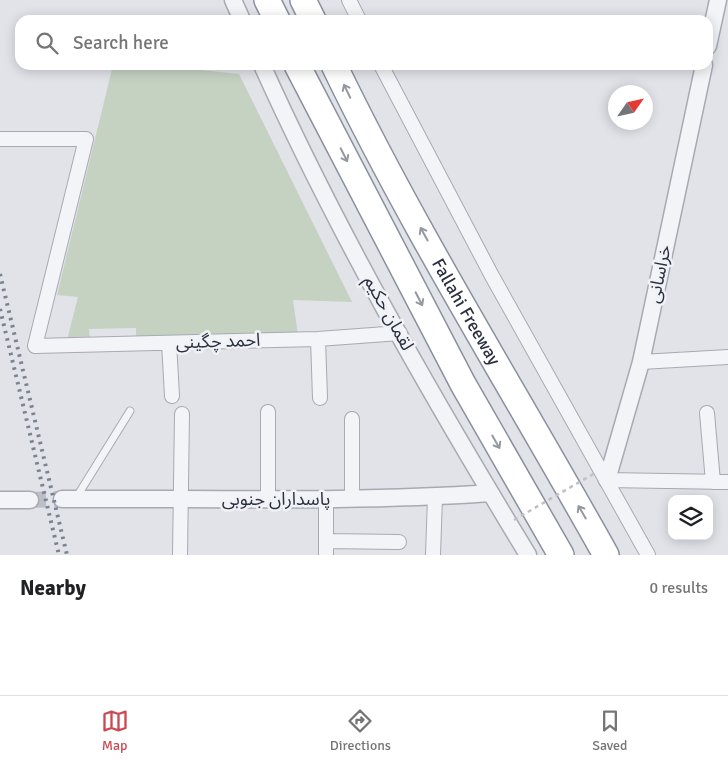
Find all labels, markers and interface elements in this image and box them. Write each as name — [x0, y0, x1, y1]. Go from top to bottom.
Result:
search box — [15, 15, 713, 70]
icon: search — [33, 29, 61, 57]
text: Search here — [73, 31, 169, 55]
one-way arrow — [342, 84, 351, 99]
north arrow — [608, 85, 653, 130]
one-way arrow — [340, 147, 349, 162]
one-way arrow — [419, 227, 428, 242]
street label: خراسانی — [642, 243, 676, 305]
street label: Fallahi Freeway — [427, 254, 506, 370]
street label: لقمان حکیم — [358, 272, 419, 355]
one-way arrow — [415, 291, 424, 306]
street label: احمد چگینی — [175, 329, 261, 354]
one-way arrow — [492, 434, 502, 449]
street label: پاسداران جنوبی — [222, 488, 330, 510]
map controls — [668, 495, 713, 540]
button: layers — [668, 495, 713, 540]
one-way arrow — [577, 505, 587, 520]
text: Nearby — [20, 575, 86, 601]
text: 0 results — [649, 578, 708, 598]
tab: Map — [101, 707, 129, 754]
tab: Directions — [330, 707, 391, 754]
tab: Saved — [592, 707, 627, 754]

